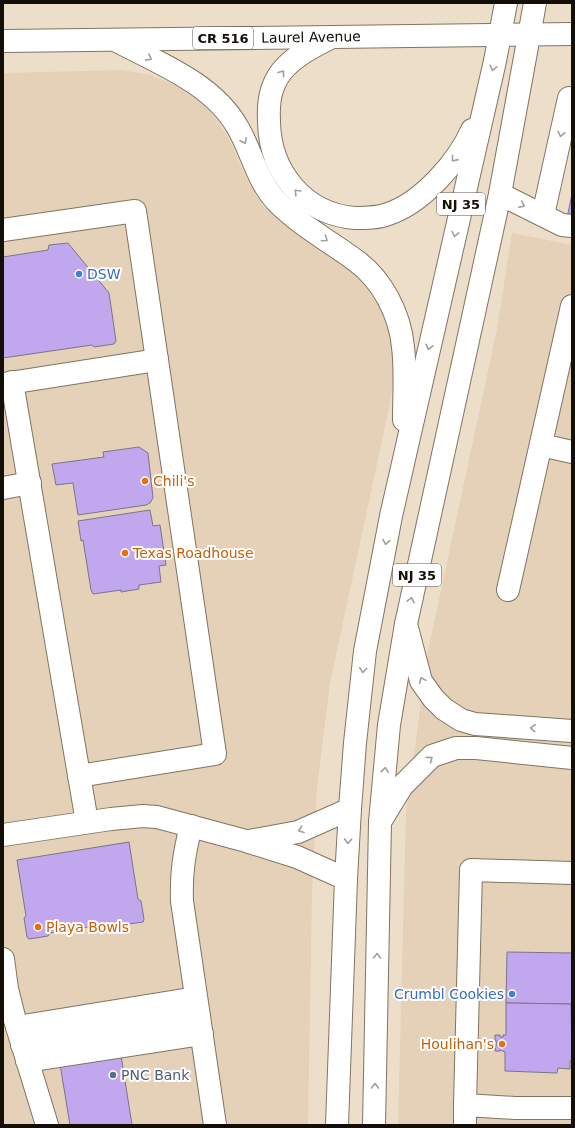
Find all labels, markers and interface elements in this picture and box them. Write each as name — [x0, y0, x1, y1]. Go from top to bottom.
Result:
road number: CR 516 — [193, 27, 253, 49]
street label: Laurel Avenue — [261, 28, 361, 46]
one-way arrow — [145, 53, 152, 61]
one-way arrow — [490, 64, 498, 71]
one-way arrow — [277, 70, 284, 77]
one-way arrow — [558, 130, 566, 137]
one-way arrow — [240, 137, 248, 144]
one-way arrow — [452, 154, 459, 161]
one-way arrow — [294, 189, 302, 197]
road number: NJ 35 — [437, 193, 485, 215]
one-way arrow — [517, 200, 525, 208]
one-way arrow — [451, 230, 459, 237]
one-way arrow — [320, 234, 327, 241]
place label: DSW — [87, 266, 121, 282]
marker: DSW — [74, 269, 84, 279]
one-way arrow — [426, 344, 434, 350]
place label: Chili's — [153, 473, 194, 489]
marker: Chili's — [140, 476, 150, 486]
one-way arrow — [383, 539, 391, 545]
place label: Texas Roadhouse — [132, 545, 254, 561]
marker: Texas Roadhouse — [120, 548, 130, 558]
road number: NJ 35 — [393, 564, 441, 586]
one-way arrow — [407, 597, 415, 604]
one-way arrow — [359, 667, 368, 673]
one-way arrow — [419, 677, 427, 684]
one-way arrow — [530, 724, 536, 733]
one-way arrow — [426, 757, 433, 764]
one-way arrow — [380, 767, 389, 773]
one-way arrow — [298, 825, 305, 834]
one-way arrow — [344, 838, 353, 844]
place label: Playa Bowls — [46, 919, 129, 935]
marker: Playa Bowls — [33, 922, 43, 932]
one-way arrow — [373, 953, 381, 959]
place label: Crumbl Cookies — [394, 986, 504, 1002]
marker: Crumbl Cookies — [507, 989, 517, 999]
place label: Houlihan's — [421, 1036, 494, 1052]
marker: Houlihan's — [497, 1039, 507, 1049]
place label: PNC Bank — [121, 1067, 190, 1083]
marker: PNC Bank — [108, 1070, 118, 1080]
one-way arrow — [371, 1083, 379, 1089]

